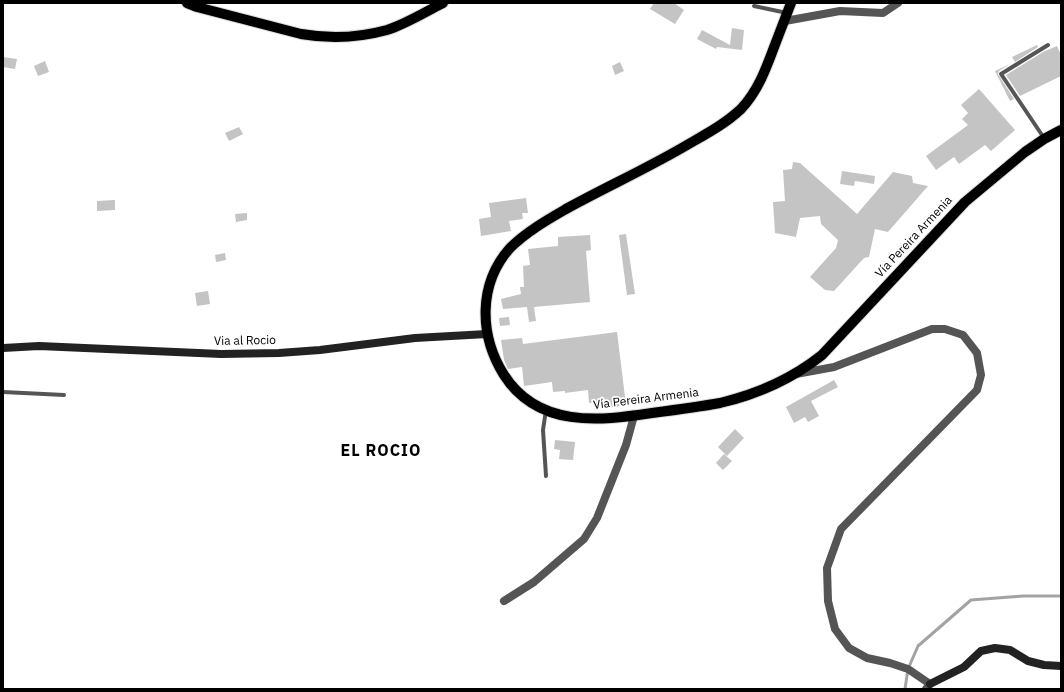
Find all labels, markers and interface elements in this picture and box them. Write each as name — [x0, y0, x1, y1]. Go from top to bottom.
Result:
street label: Vía Pereira Armenia — [873, 193, 955, 281]
street label: Via al Rocio — [214, 333, 276, 349]
street label: Vía Pereira Armenia — [592, 385, 700, 413]
district label: EL ROCIO — [341, 441, 421, 461]

